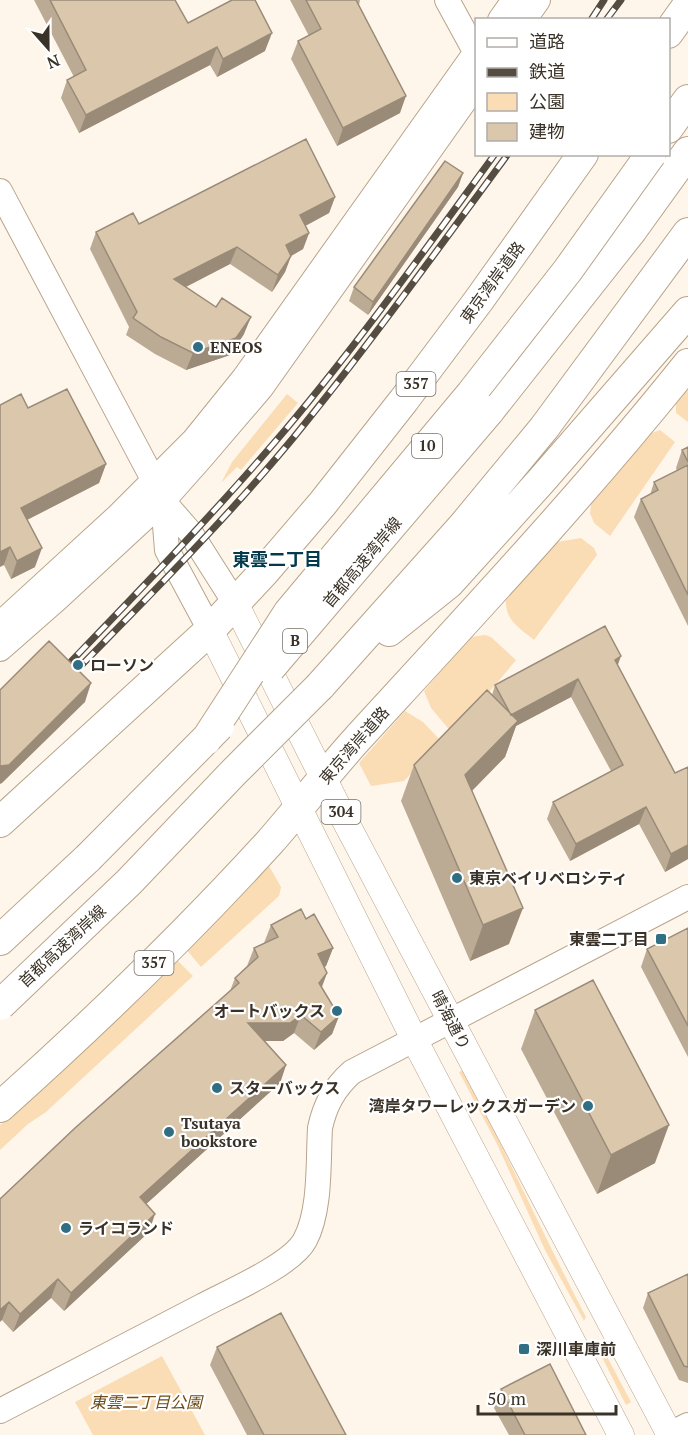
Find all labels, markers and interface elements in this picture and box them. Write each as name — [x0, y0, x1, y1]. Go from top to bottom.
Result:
north arrow — [18, 18, 78, 78]
legend — [475, 18, 670, 156]
text: 道路 — [529, 29, 565, 53]
text: N — [44, 50, 63, 74]
text: 鉄道 — [529, 59, 565, 83]
text: 公園 — [529, 89, 565, 113]
text: 建物 — [529, 119, 565, 143]
street label: 東京湾岸道路 — [455, 237, 529, 327]
place label: ENEOS — [210, 336, 263, 358]
marker: ENEOS — [191, 340, 205, 354]
road number: 357 — [396, 372, 436, 396]
road number: 10 — [412, 434, 442, 458]
street label: 首都高速湾岸線 — [318, 512, 406, 612]
district label: 東雲二丁目 — [232, 547, 322, 571]
road number: B — [283, 629, 307, 653]
place label: ローソン — [90, 654, 154, 676]
marker: ローソン — [71, 658, 85, 672]
street label: 東京湾岸道路 — [314, 702, 394, 788]
road number: 304 — [322, 800, 360, 824]
place label: 東京ベイリベロシティ — [469, 867, 628, 889]
marker: 東京ベイリベロシティ — [450, 871, 464, 885]
street label: 首都高速湾岸線 — [14, 900, 110, 992]
place label: 東雲二丁目 — [569, 928, 649, 950]
marker: 東雲二丁目 — [654, 932, 668, 946]
road number: 357 — [134, 951, 174, 975]
street label: 晴海通り — [426, 987, 476, 1053]
place label: オートバックス — [213, 1000, 325, 1022]
marker: オートバックス — [330, 1004, 344, 1018]
place label: スターバックス — [229, 1077, 340, 1099]
marker: スターバックス — [210, 1081, 224, 1095]
place label: 湾岸タワーレックスガーデン — [368, 1095, 576, 1117]
marker: 湾岸タワーレックスガーデン — [581, 1099, 595, 1113]
place label: Tsutaya bookstore — [180, 1112, 258, 1152]
marker: Tsutaya bookstore — [162, 1125, 176, 1139]
place label: ライコランド — [78, 1217, 174, 1239]
marker: ライコランド — [59, 1221, 73, 1235]
place label: 深川車庫前 — [536, 1338, 616, 1360]
marker: 深川車庫前 — [517, 1342, 531, 1356]
scale bar — [478, 1378, 616, 1416]
text: 50 m — [487, 1386, 527, 1410]
park label: 東雲二丁目公園 — [90, 1391, 204, 1413]

